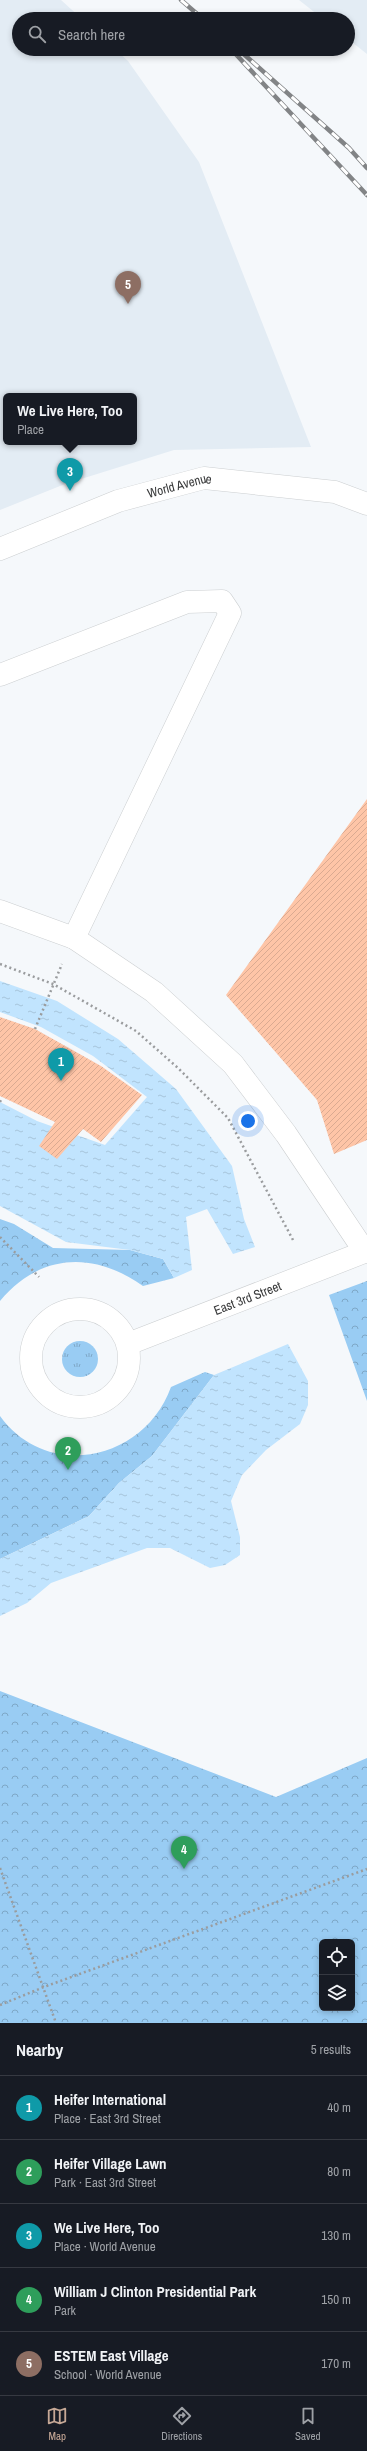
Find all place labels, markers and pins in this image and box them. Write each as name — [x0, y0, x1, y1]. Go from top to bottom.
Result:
pin: 5 — [115, 271, 141, 304]
pin: 3 — [57, 458, 83, 491]
pin: 1 — [48, 1048, 74, 1081]
pin: 2 — [55, 1437, 81, 1470]
pin: 4 — [171, 1836, 197, 1869]

